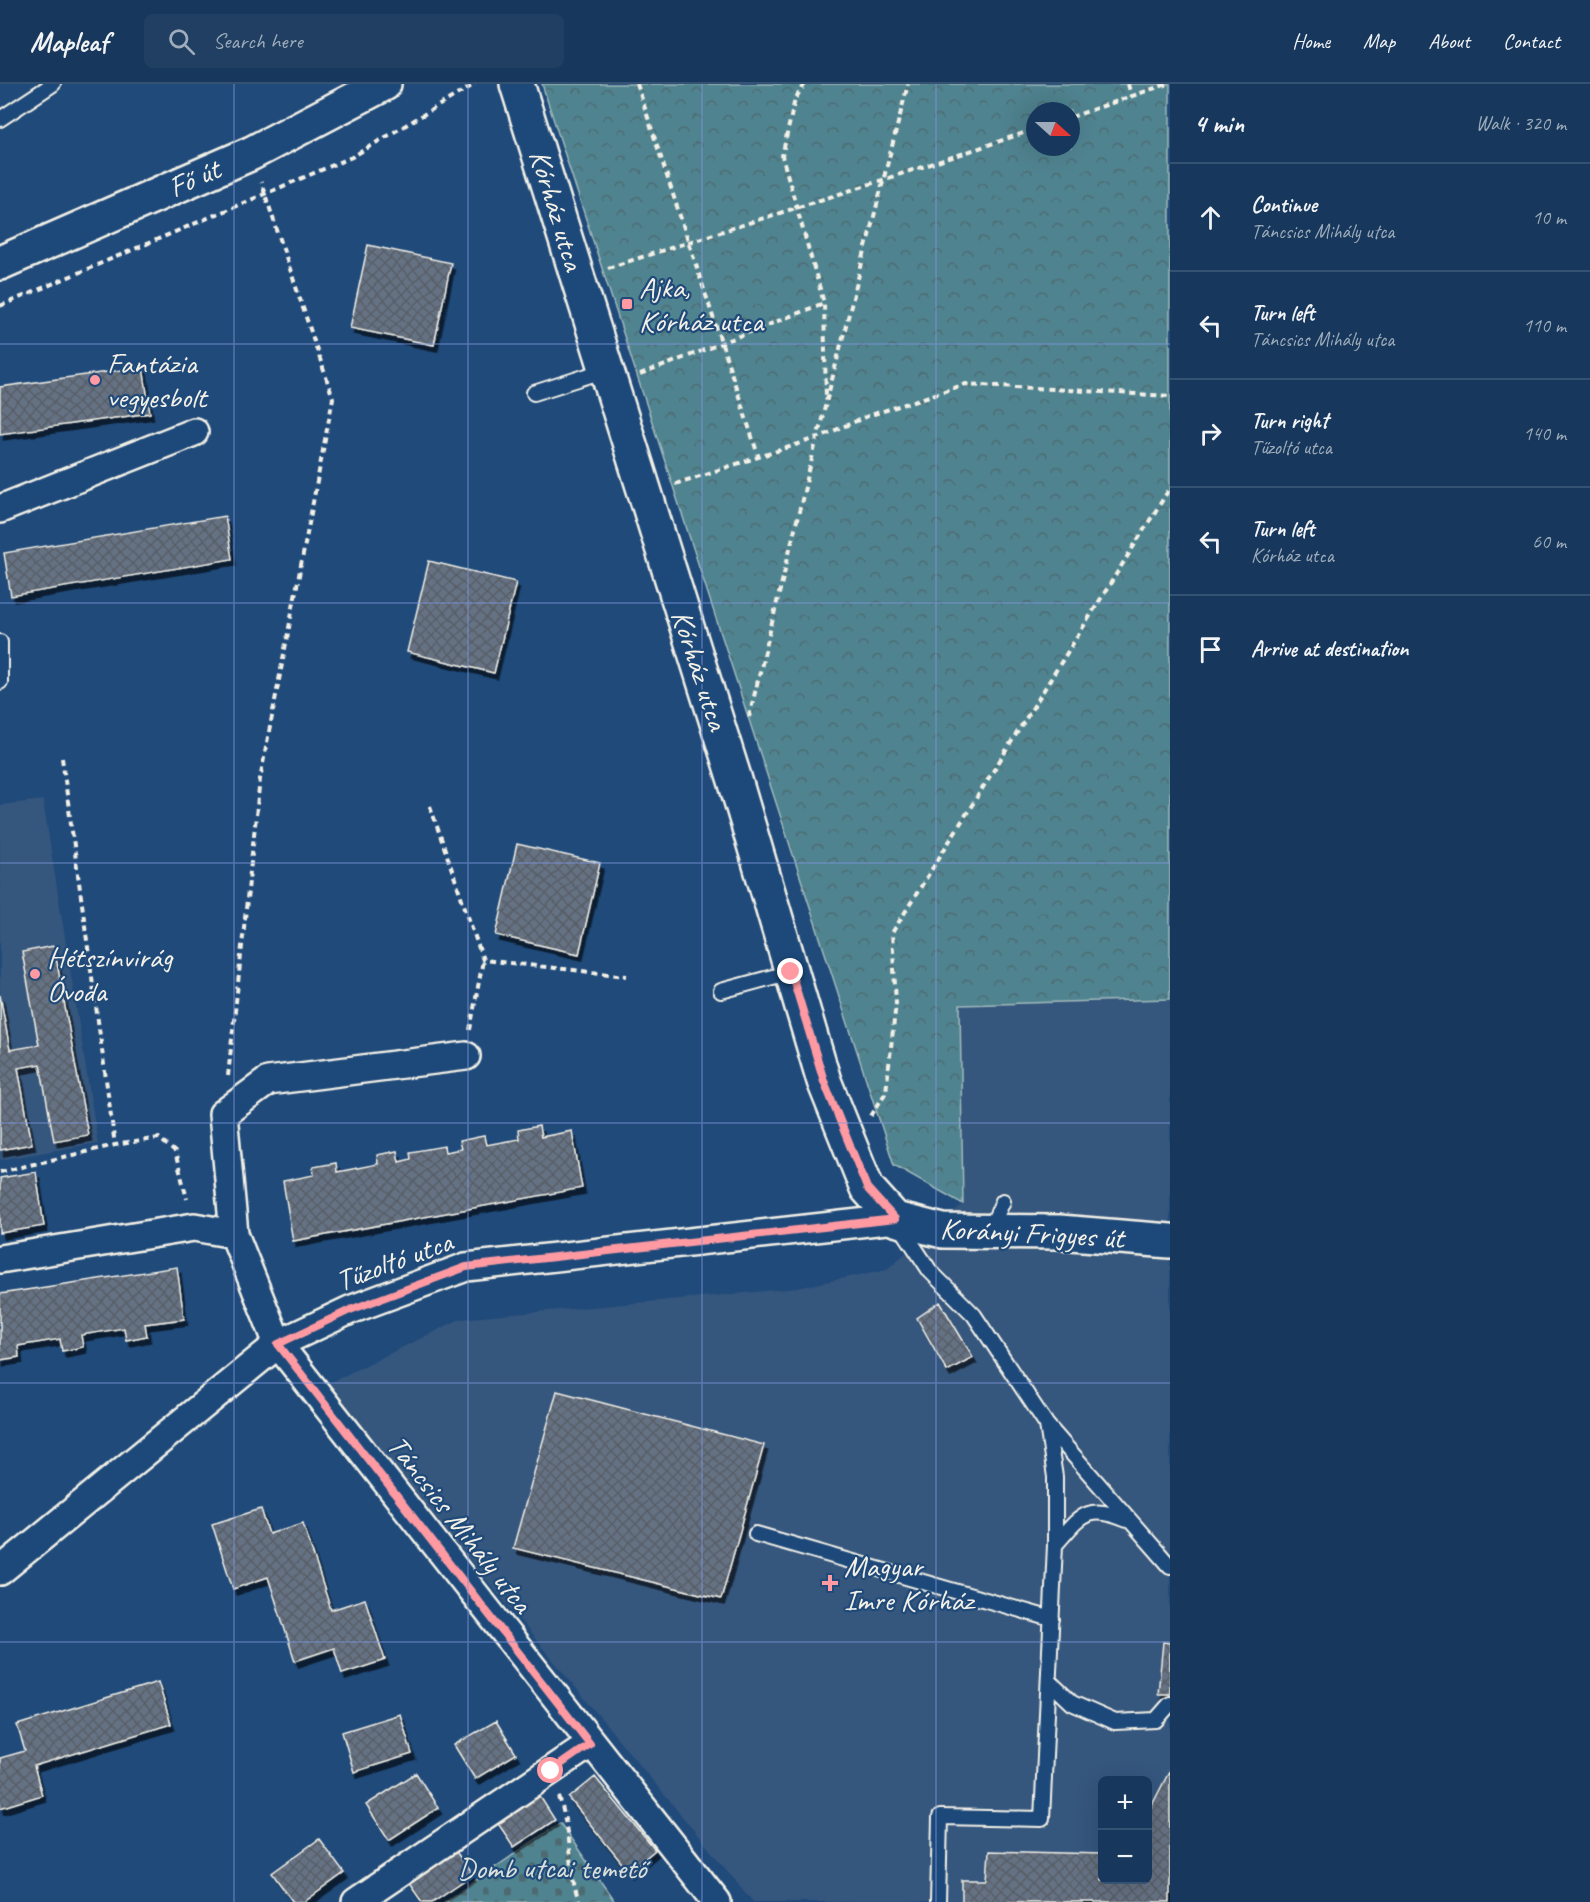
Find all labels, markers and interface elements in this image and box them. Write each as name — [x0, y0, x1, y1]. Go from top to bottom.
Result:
search box — [144, 14, 564, 68]
text: Mapleaf — [30, 24, 108, 59]
icon: search — [165, 25, 198, 58]
text: Search here — [213, 27, 303, 55]
text: Home — [1292, 28, 1330, 54]
text: Map — [1363, 28, 1395, 54]
text: About — [1428, 28, 1470, 54]
text: Contact — [1503, 28, 1560, 54]
north arrow — [1026, 102, 1080, 156]
text: 4 min — [1194, 107, 1244, 140]
text: Walk · 320 m — [1476, 111, 1566, 136]
street label: Kórház utca — [521, 145, 594, 277]
street label: Fő út — [162, 149, 229, 206]
text: Continue — [1251, 191, 1317, 219]
icon: ahead — [1194, 201, 1227, 234]
text: 10 m — [1532, 205, 1566, 230]
text: Táncsics Mihály utca — [1251, 219, 1394, 244]
place label: Ajka, Kórház utca — [639, 268, 765, 340]
marker: Ajka, Kórház utca — [620, 297, 634, 311]
text: Turn left — [1251, 299, 1315, 327]
icon: left — [1194, 309, 1227, 342]
text: 110 m — [1523, 313, 1566, 338]
text: Táncsics Mihály utca — [1251, 327, 1394, 352]
place label: Fantázia vegyesbolt — [107, 344, 209, 416]
marker: Fantázia vegyesbolt — [88, 373, 102, 387]
text: Turn right — [1251, 407, 1328, 435]
icon: right — [1194, 417, 1227, 450]
text: 140 m — [1523, 421, 1566, 446]
text: Tűzoltó utca — [1251, 435, 1332, 460]
text: Turn left — [1251, 515, 1315, 543]
icon: left — [1194, 525, 1227, 558]
text: 60 m — [1532, 529, 1566, 554]
text: Kórház utca — [1251, 543, 1334, 568]
street label: Kórház utca — [663, 605, 738, 737]
icon: arrive — [1194, 633, 1227, 666]
text: Arrive at destination — [1251, 635, 1408, 663]
place label: Hétszínvirág Óvoda — [47, 938, 174, 1010]
route end — [777, 958, 803, 984]
marker: Hétszínvirág Óvoda — [28, 967, 42, 981]
street label: Korányi Frigyes út — [939, 1209, 1128, 1257]
street label: Tűzoltó utca — [330, 1222, 459, 1300]
street label: Táncsics Mihály utca — [379, 1428, 542, 1622]
place label: Magyar Imre Kórház — [844, 1547, 977, 1619]
marker: Magyar Imre Kórház — [821, 1574, 839, 1592]
route start — [537, 1757, 563, 1783]
map controls — [1098, 1776, 1152, 1884]
button: + — [1098, 1776, 1152, 1830]
button: − — [1098, 1830, 1152, 1884]
park label: Domb utcai temető — [458, 1849, 651, 1887]

